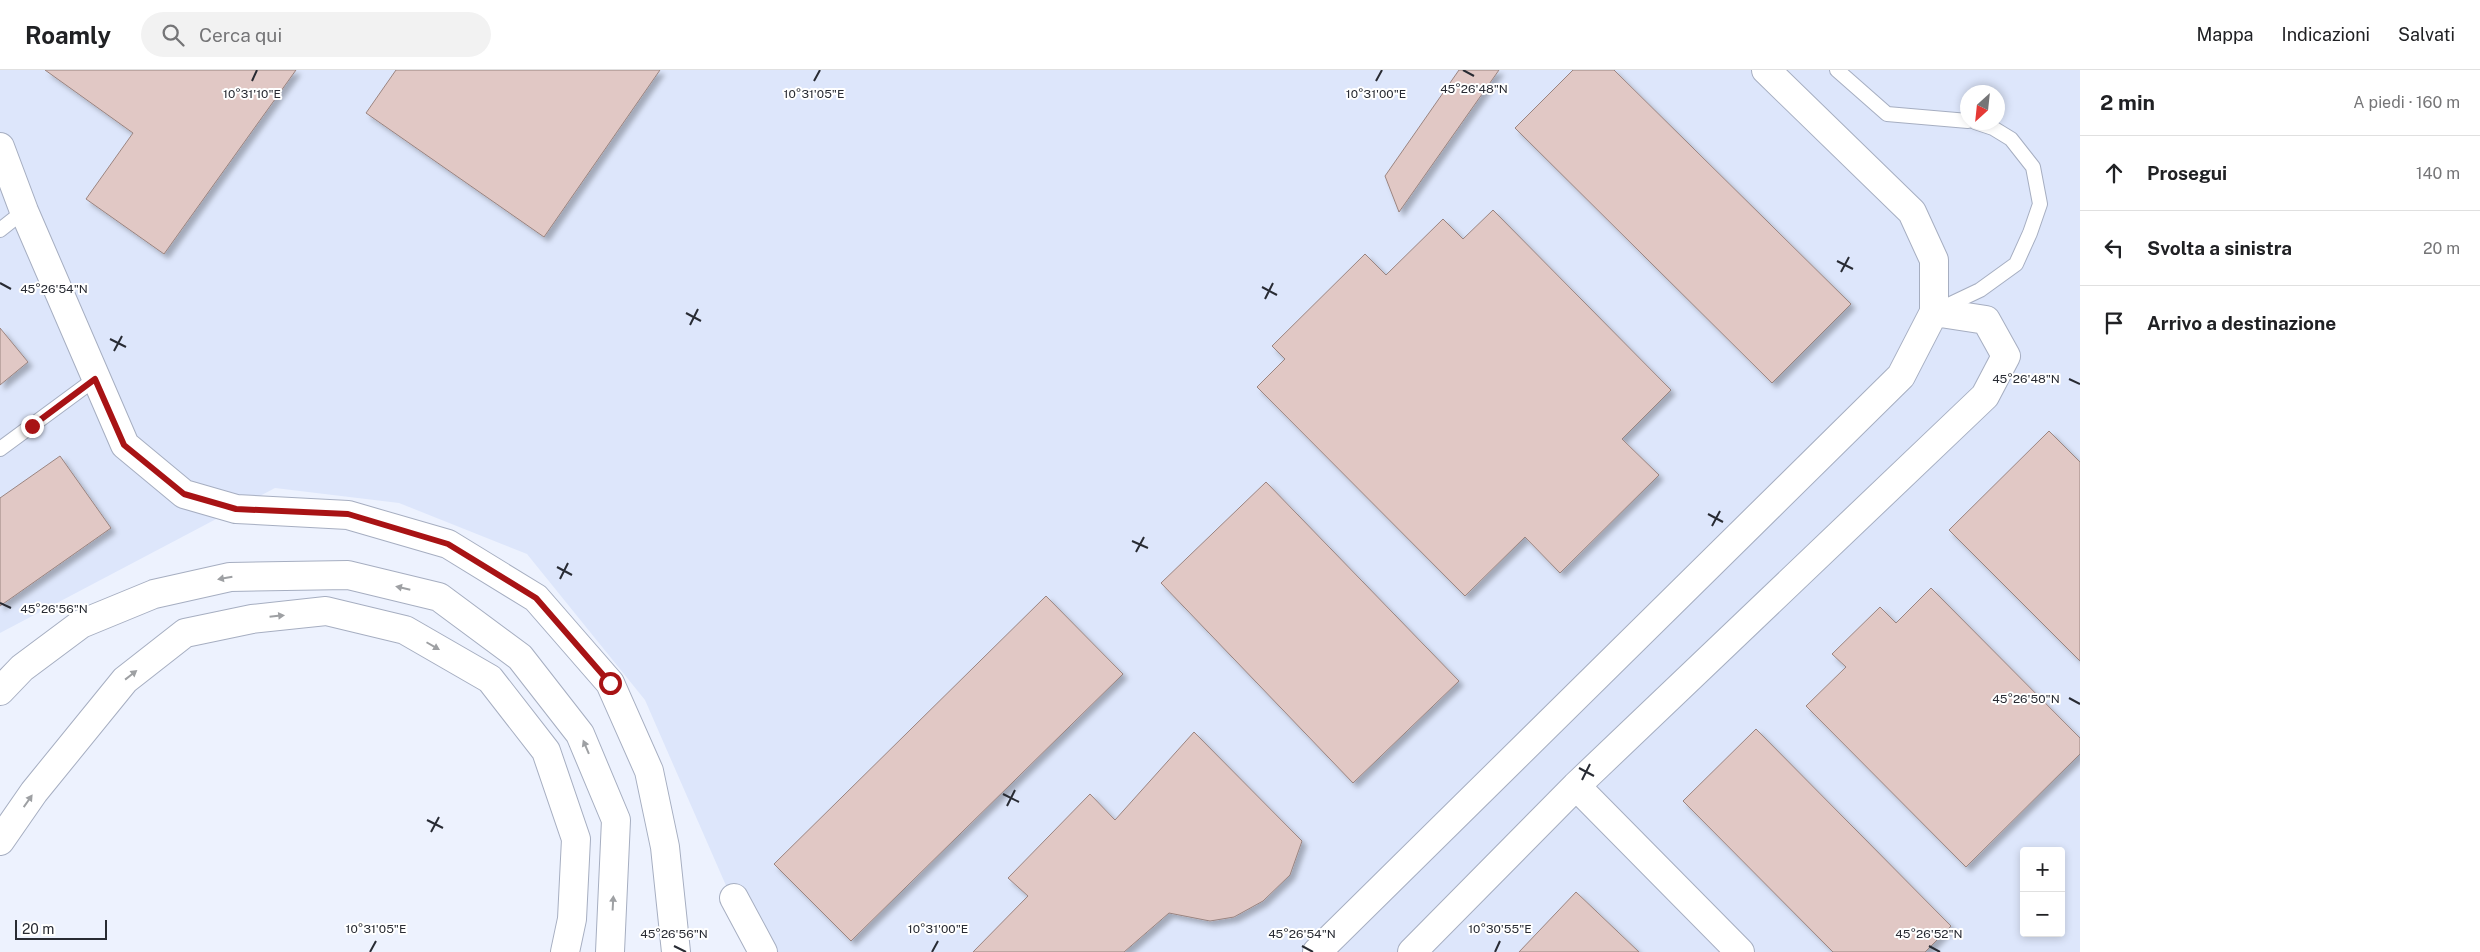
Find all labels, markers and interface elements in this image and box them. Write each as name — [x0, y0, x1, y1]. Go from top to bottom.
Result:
search box — [141, 12, 491, 57]
text: Roamly — [25, 21, 111, 49]
icon: search — [159, 21, 187, 49]
text: Cerca qui — [199, 24, 282, 46]
text: Mappa — [2196, 24, 2254, 45]
text: Indicazioni — [2282, 24, 2370, 45]
text: Salvati — [2398, 24, 2455, 45]
text: 45°26'48"N — [1440, 82, 1508, 96]
north arrow — [1960, 85, 2005, 130]
text: 10°31'10"E — [223, 87, 281, 101]
text: 10°31'05"E — [784, 87, 844, 101]
text: 10°31'00"E — [1346, 87, 1406, 101]
text: 2 min — [2100, 90, 2155, 115]
text: A piedi · 160 m — [2353, 93, 2460, 112]
icon: ahead — [2100, 159, 2128, 187]
text: Prosegui — [2147, 162, 2227, 184]
text: 140 m — [2416, 164, 2460, 183]
icon: left — [2100, 234, 2128, 262]
text: Svolta a sinistra — [2147, 237, 2292, 259]
text: 20 m — [2423, 239, 2460, 258]
text: 45°26'54"N — [20, 282, 88, 296]
icon: arrive — [2100, 309, 2128, 337]
text: Arrivo a destinazione — [2147, 312, 2336, 334]
text: 45°26'48"N — [1992, 372, 2060, 386]
route end — [21, 415, 44, 438]
one-way arrow — [216, 575, 232, 583]
one-way arrow — [395, 584, 410, 592]
text: 45°26'56"N — [20, 602, 88, 616]
one-way arrow — [270, 612, 286, 620]
one-way arrow — [426, 642, 440, 651]
one-way arrow — [124, 670, 137, 681]
route start — [599, 672, 622, 695]
text: 45°26'50"N — [1992, 692, 2060, 706]
one-way arrow — [581, 740, 589, 754]
one-way arrow — [23, 794, 33, 807]
map controls — [2020, 847, 2065, 937]
button: + — [2020, 847, 2065, 892]
button: − — [2020, 892, 2065, 937]
one-way arrow — [610, 895, 618, 911]
scale bar — [15, 917, 108, 940]
text: 20 m — [22, 921, 54, 937]
text: 10°31'05"E — [346, 922, 406, 936]
text: 10°31'00"E — [908, 922, 968, 936]
text: 10°30'55"E — [1468, 922, 1532, 936]
text: 45°26'56"N — [640, 927, 708, 941]
text: 45°26'54"N — [1268, 927, 1336, 941]
text: 45°26'52"N — [1895, 927, 1963, 941]

